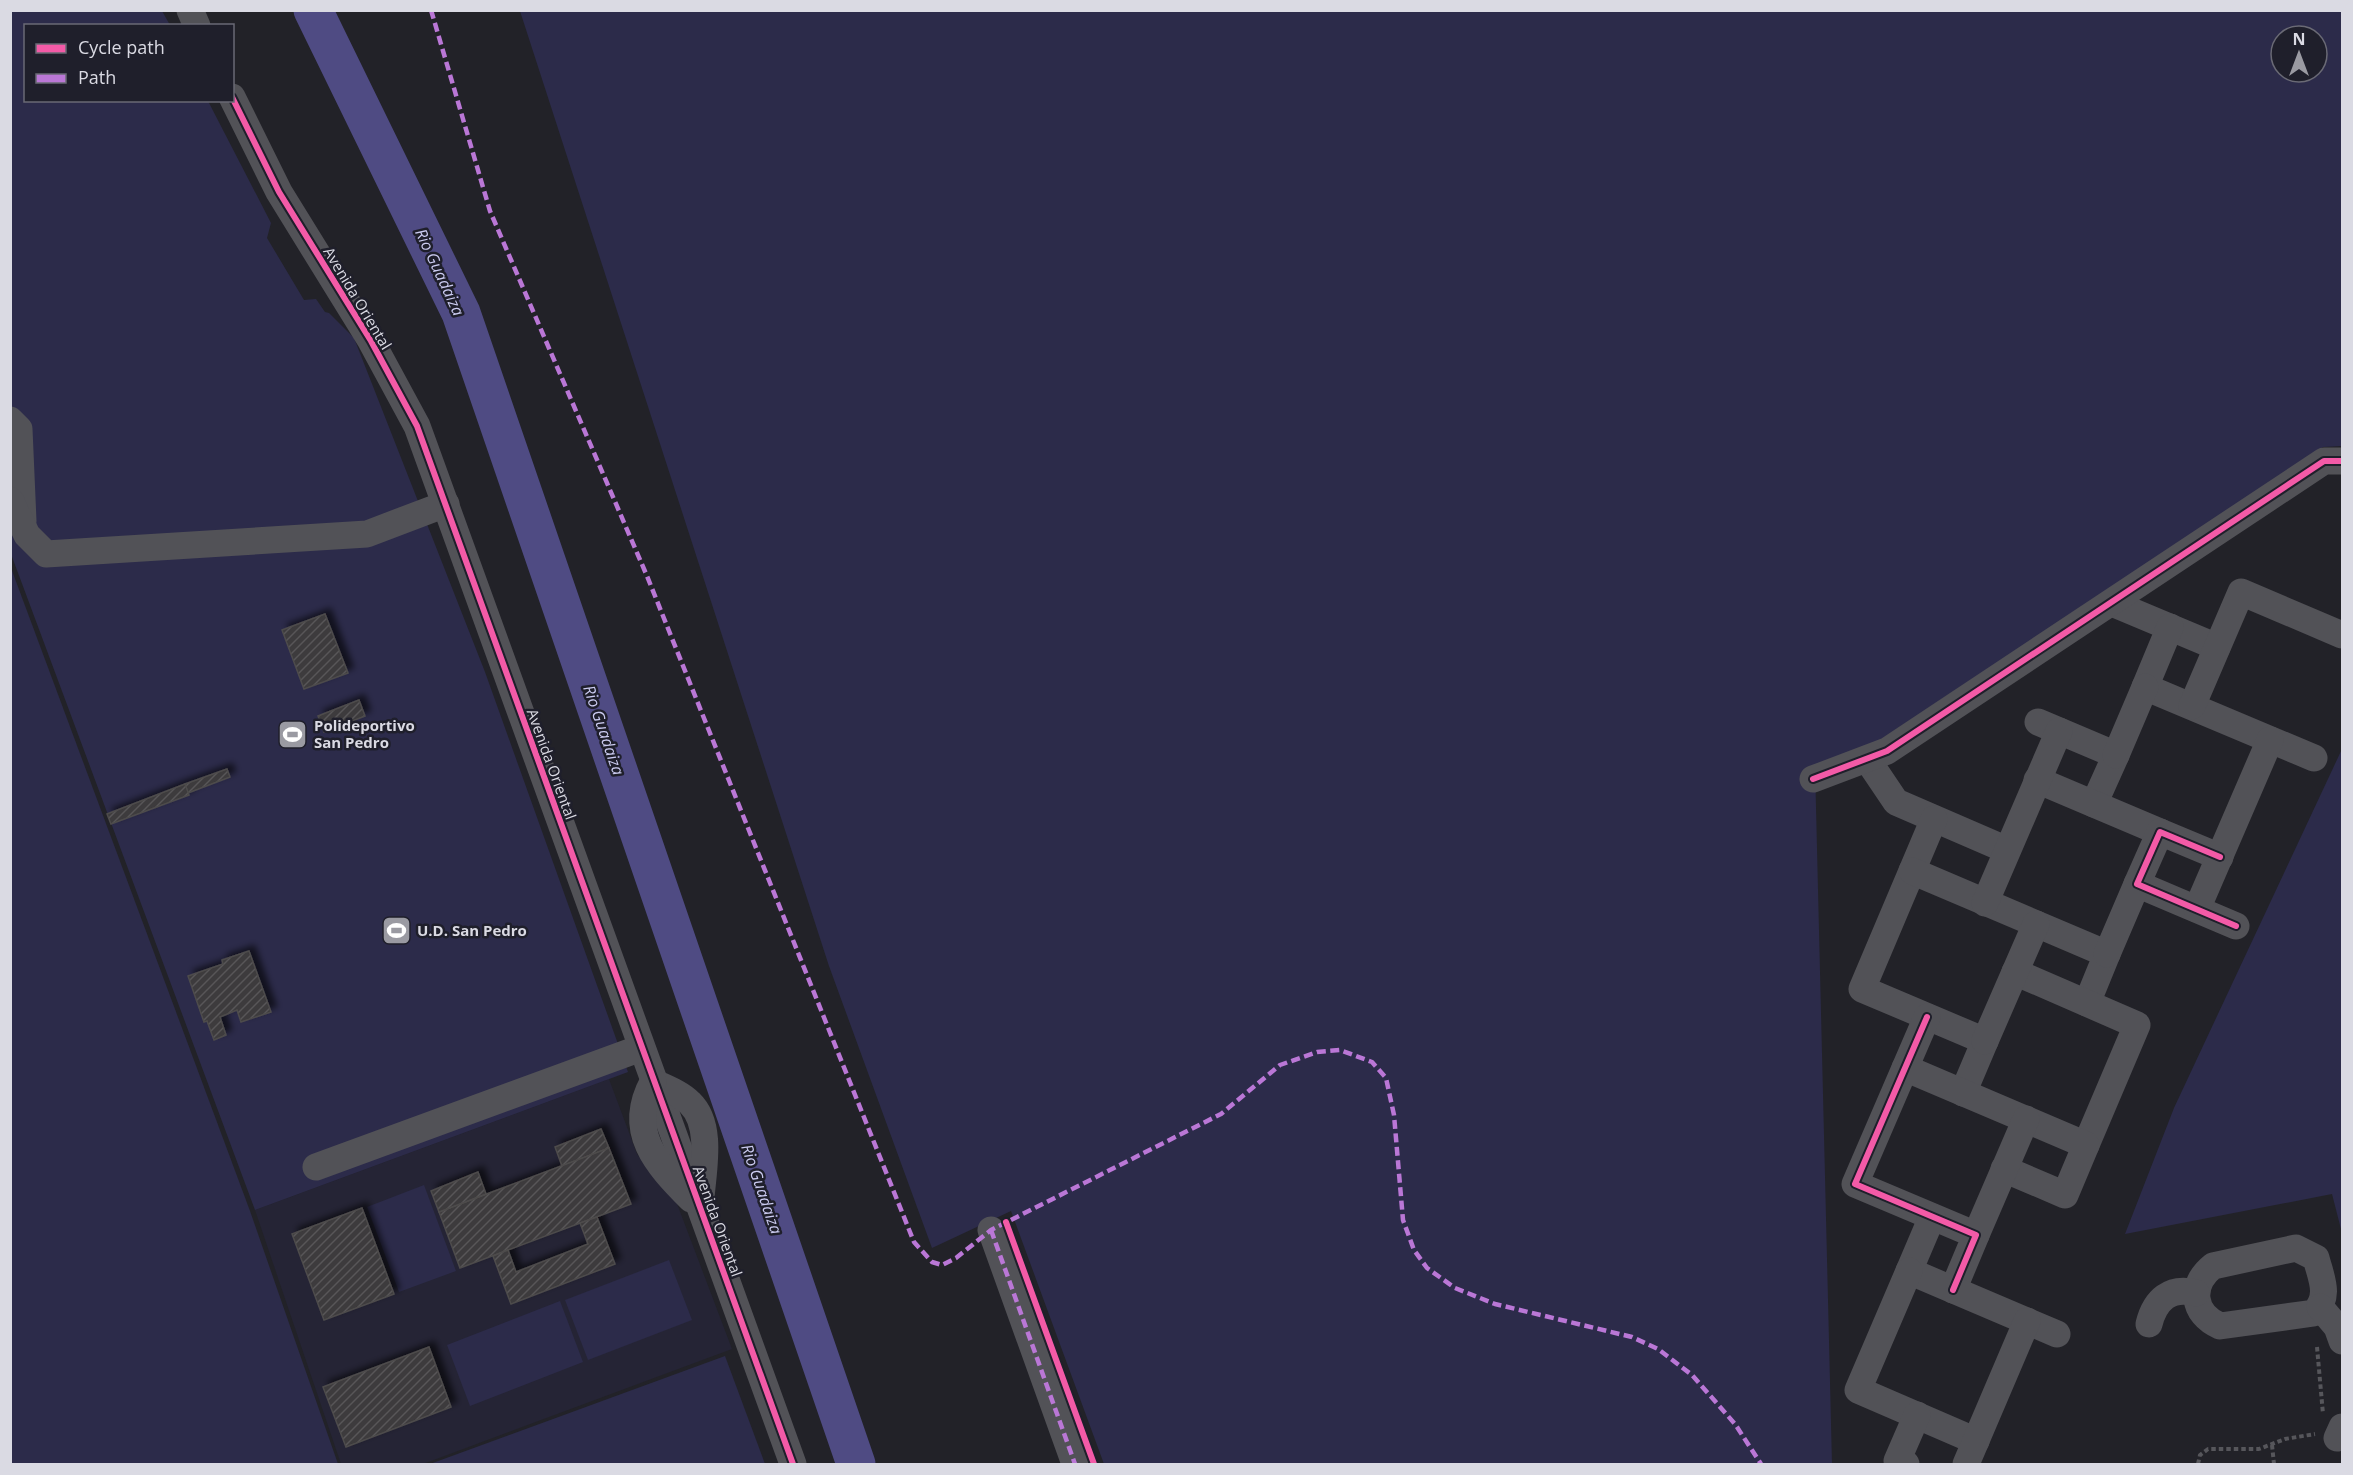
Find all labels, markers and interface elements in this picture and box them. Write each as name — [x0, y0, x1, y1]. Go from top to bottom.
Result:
legend — [24, 24, 234, 102]
north arrow — [2269, 24, 2329, 84]
text: N — [2292, 28, 2306, 50]
text: Cycle path — [78, 35, 165, 59]
text: Path — [78, 65, 116, 89]
water label: Rio Guadaiza — [410, 225, 470, 319]
street label: Avenida Oriental — [319, 243, 397, 353]
water label: Rio Guadaiza — [578, 682, 630, 778]
street label: Avenida Oriental — [523, 706, 581, 822]
place label: Polideportivo San Pedro — [314, 715, 415, 752]
sports icon: Polideportivo San Pedro — [277, 718, 309, 750]
sports icon: U.D. San Pedro — [380, 914, 412, 946]
place label: U.D. San Pedro — [417, 920, 527, 940]
water label: Rio Guadaiza — [736, 1141, 788, 1237]
street label: Avenida Oriental — [689, 1163, 747, 1279]

